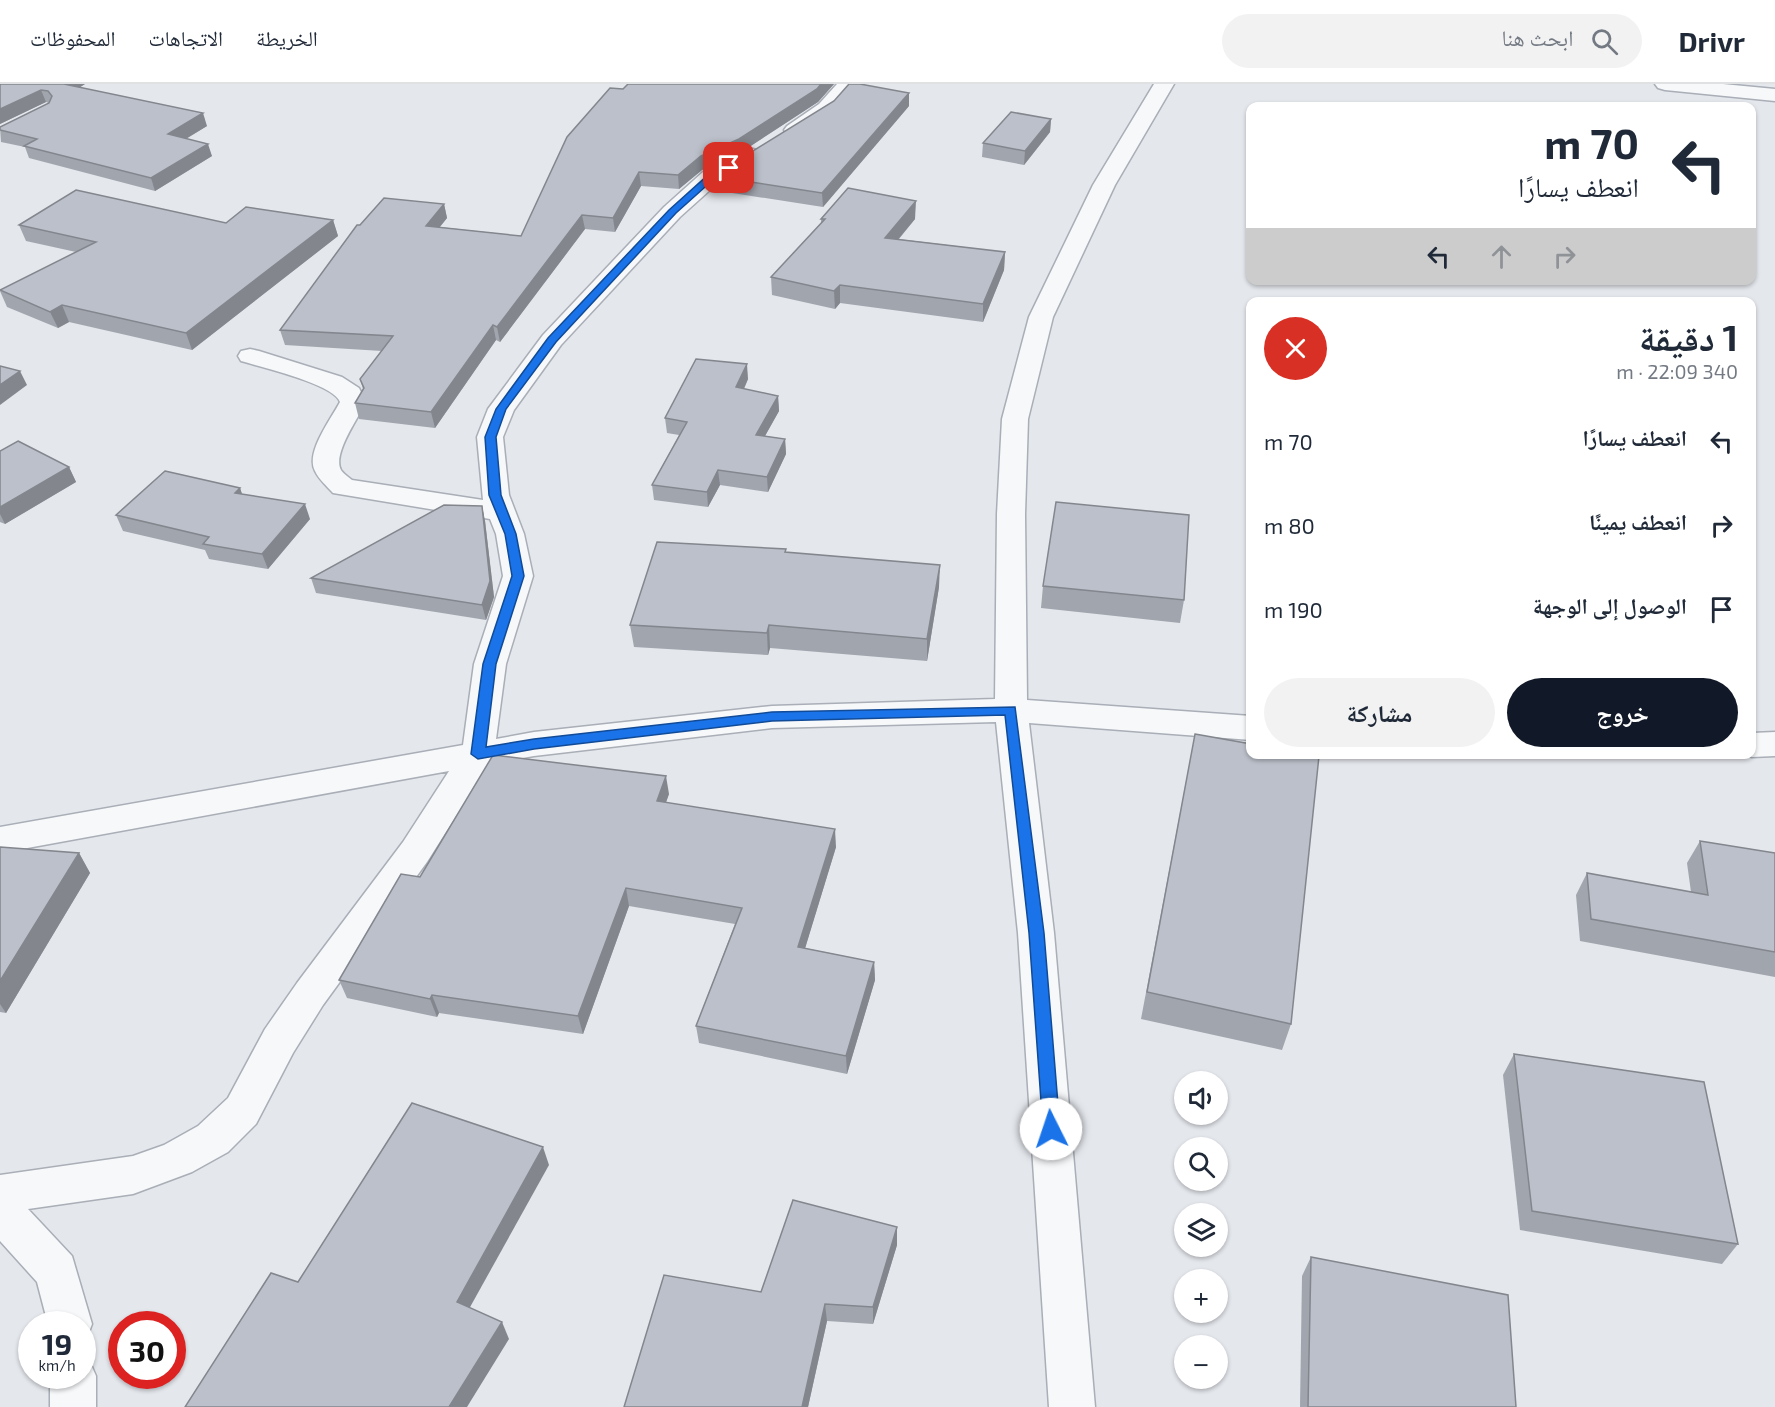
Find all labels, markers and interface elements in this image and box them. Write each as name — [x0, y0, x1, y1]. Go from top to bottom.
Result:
search box — [1222, 14, 1642, 68]
text: ابحث هنا — [1501, 24, 1573, 50]
text: Drivr — [1678, 24, 1745, 58]
text: المحفوظات — [30, 25, 115, 50]
text: الاتجاهات — [148, 25, 223, 50]
text: الخريطة — [256, 25, 318, 50]
icon: search — [1588, 25, 1621, 58]
text: 70 m — [1544, 117, 1639, 167]
icon: left — [1660, 126, 1738, 204]
pin — [703, 142, 754, 193]
icon: arrive — [712, 151, 745, 184]
text: انعطف يسارًا — [1518, 170, 1639, 202]
icon: left — [1422, 240, 1455, 273]
icon: ahead — [1485, 240, 1518, 273]
icon: right — [1548, 240, 1581, 273]
text: 1 دقيقة — [1639, 315, 1738, 358]
button: close — [1264, 317, 1327, 380]
text: 340 m · 22:09 — [1616, 359, 1738, 383]
text: انعطف يسارًا — [1582, 424, 1687, 450]
icon: left — [1705, 425, 1738, 458]
text: 70 m — [1264, 428, 1313, 454]
text: انعطف يمينًا — [1589, 508, 1687, 534]
icon: right — [1705, 509, 1738, 542]
text: 80 m — [1264, 512, 1315, 538]
text: الوصول إلى الوجهة — [1533, 592, 1687, 618]
icon: arrive — [1705, 593, 1738, 626]
text: 190 m — [1264, 596, 1323, 622]
button: مشاركة — [1264, 678, 1495, 747]
button: خروج — [1507, 678, 1738, 747]
map controls — [1174, 1071, 1228, 1389]
button: sound — [1174, 1071, 1228, 1125]
position arrow — [1019, 1097, 1083, 1161]
button: search — [1174, 1137, 1228, 1191]
button: layers — [1174, 1203, 1228, 1257]
button: + — [1174, 1269, 1228, 1323]
speed limit sign: 30 — [108, 1311, 186, 1389]
text: 19 — [42, 1325, 72, 1361]
button: − — [1174, 1335, 1228, 1389]
text: km/h — [38, 1356, 76, 1374]

